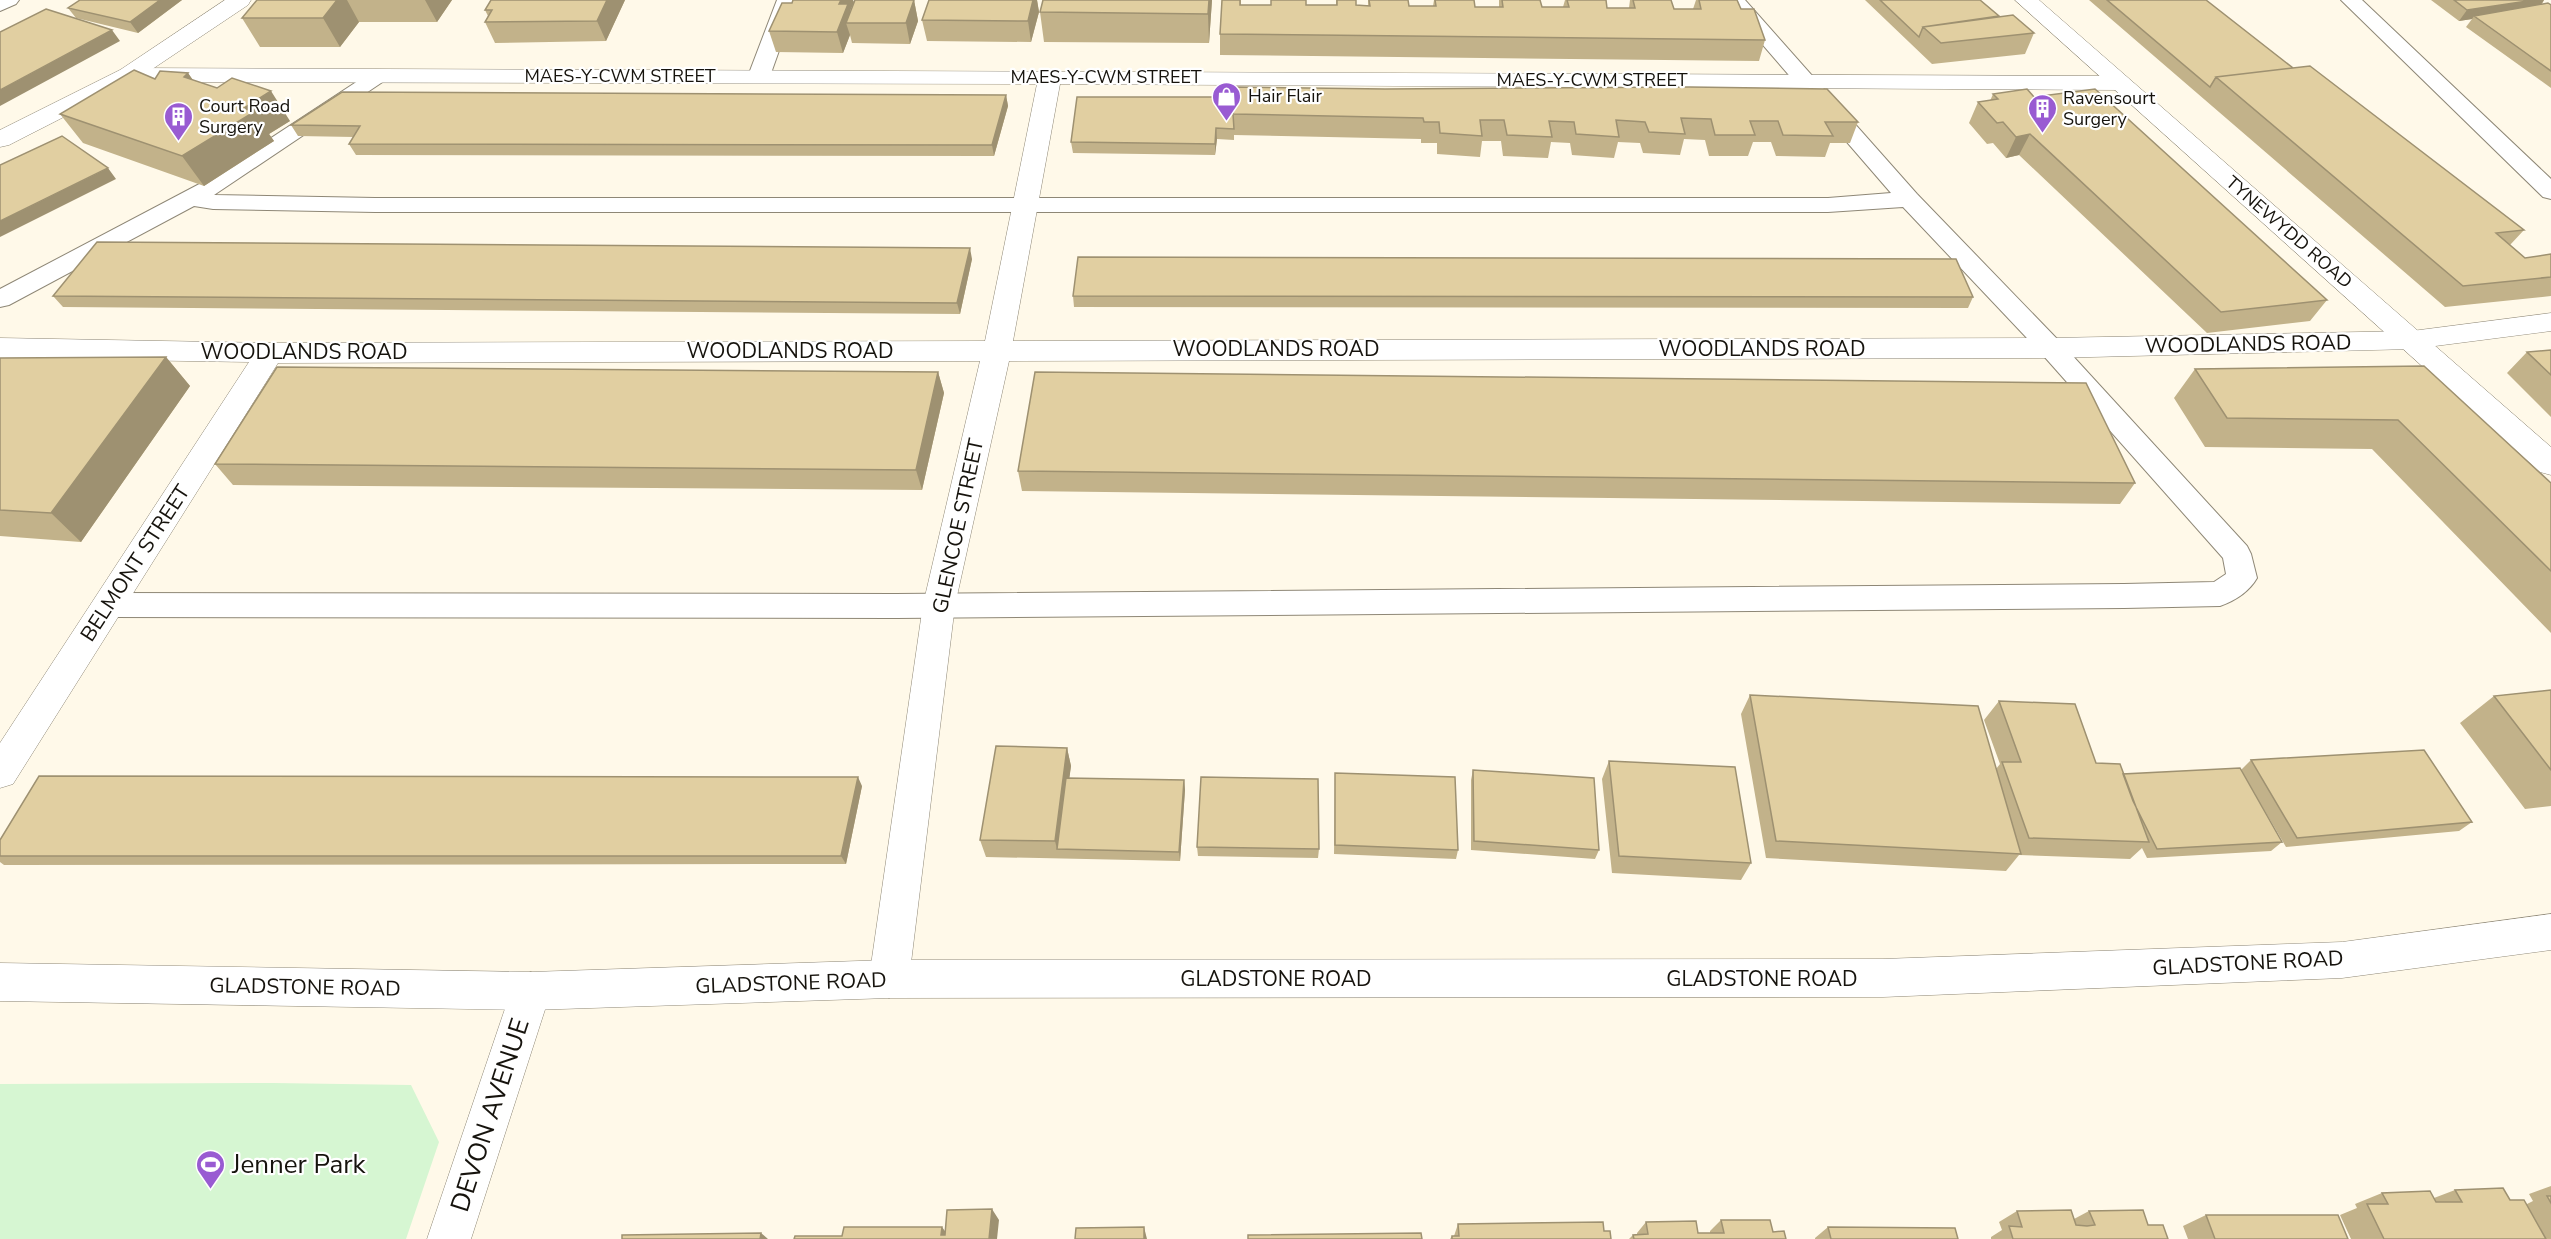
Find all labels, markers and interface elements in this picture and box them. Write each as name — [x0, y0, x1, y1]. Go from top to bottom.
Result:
street label: MAES-Y-CWM STREET — [524, 64, 716, 88]
street label: MAES-Y-CWM STREET — [1010, 65, 1202, 89]
street label: MAES-Y-CWM STREET — [1496, 68, 1688, 92]
shop icon: Hair Flair — [1211, 80, 1243, 122]
place label: Hair Flair — [1248, 84, 1322, 108]
place label: Ravensourt Surgery — [2063, 86, 2156, 131]
building icon: Ravensourt Surgery — [2026, 92, 2058, 134]
place label: Court Road Surgery — [199, 94, 290, 139]
building icon: Court Road Surgery — [162, 100, 194, 142]
street label: TYNEWYDD ROAD — [2221, 170, 2357, 294]
street label: WOODLANDS ROAD — [2144, 328, 2352, 360]
street label: WOODLANDS ROAD — [1173, 335, 1379, 363]
street label: WOODLANDS ROAD — [1659, 335, 1865, 363]
street label: WOODLANDS ROAD — [687, 337, 893, 365]
street label: WOODLANDS ROAD — [201, 338, 407, 366]
street label: GLENCOE STREET — [926, 436, 990, 616]
street label: BELMONT STREET — [74, 479, 196, 647]
street label: GLADSTONE ROAD — [2152, 944, 2344, 982]
street label: GLADSTONE ROAD — [1180, 965, 1372, 993]
street label: GLADSTONE ROAD — [1666, 965, 1858, 993]
street label: GLADSTONE ROAD — [695, 966, 887, 1000]
street label: GLADSTONE ROAD — [209, 971, 401, 1003]
street label: DEVON AVENUE — [442, 1014, 538, 1216]
place label: Jenner Park — [231, 1147, 367, 1182]
sports icon: Jenner Park — [195, 1148, 227, 1190]

